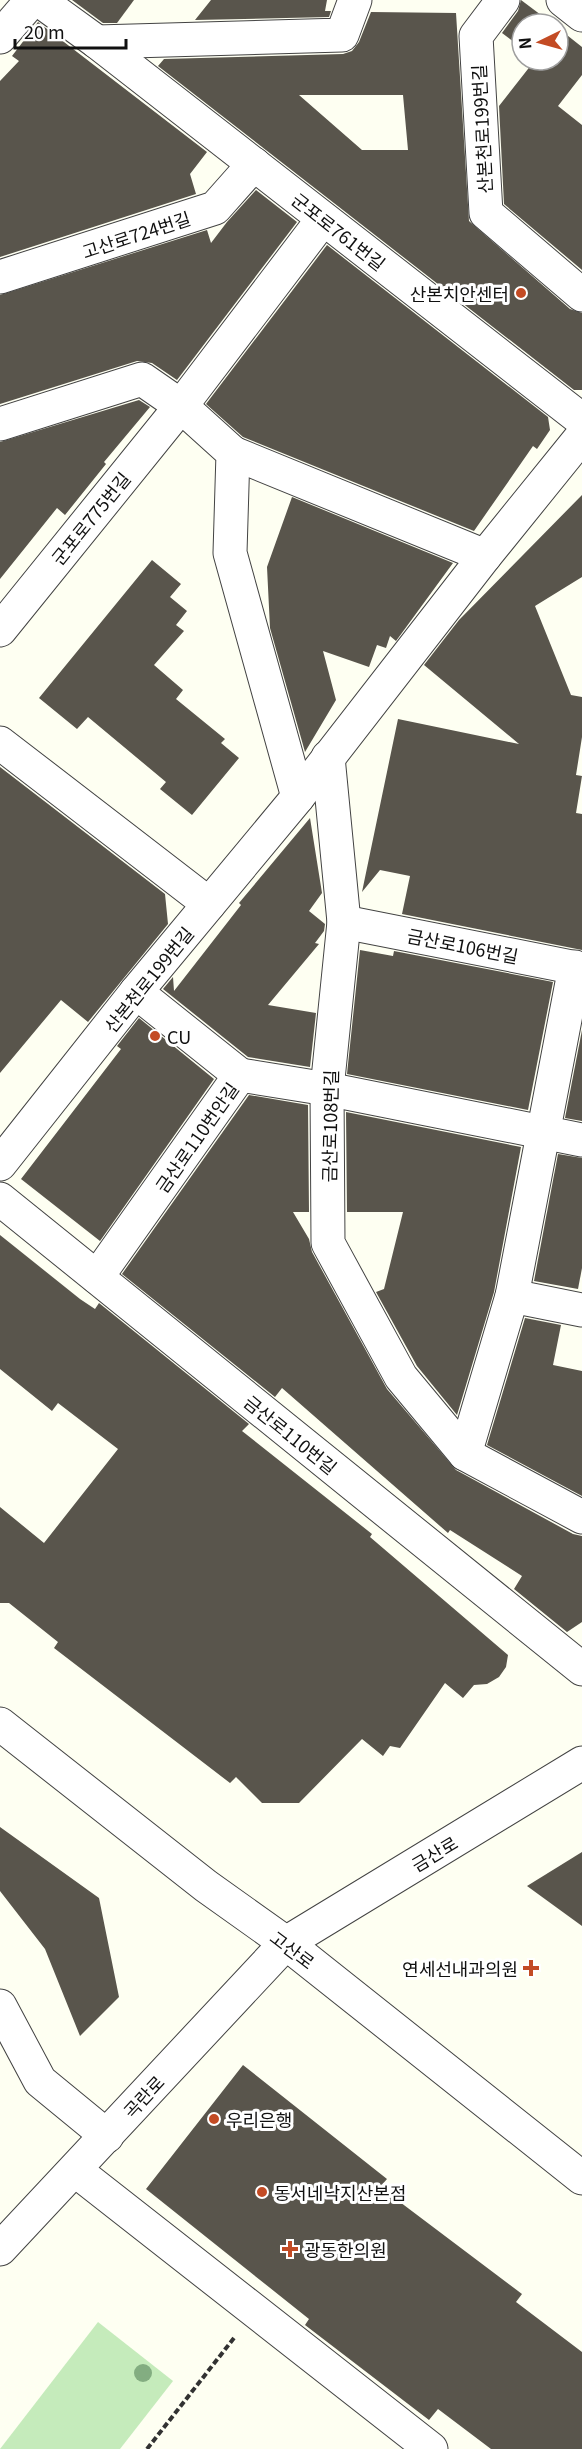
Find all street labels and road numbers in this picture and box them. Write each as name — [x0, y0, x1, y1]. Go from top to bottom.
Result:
street label: 산본천로199번길 — [465, 64, 497, 194]
street label: 군포로761번길 — [287, 186, 391, 276]
street label: 고산로724번길 — [78, 204, 194, 264]
street label: 군포로775번길 — [44, 466, 136, 570]
street label: 산본천로199번길 — [97, 921, 199, 1037]
street label: 금산로106번길 — [405, 921, 521, 969]
street label: 금산로108번길 — [315, 1069, 343, 1183]
street label: 금산로110번안길 — [148, 1077, 244, 1197]
street label: 금산로110번길 — [239, 1388, 343, 1480]
street label: 금산로 — [406, 1829, 462, 1877]
street label: 고산로 — [265, 1924, 321, 1974]
street label: 곡란로 — [117, 2069, 169, 2123]

